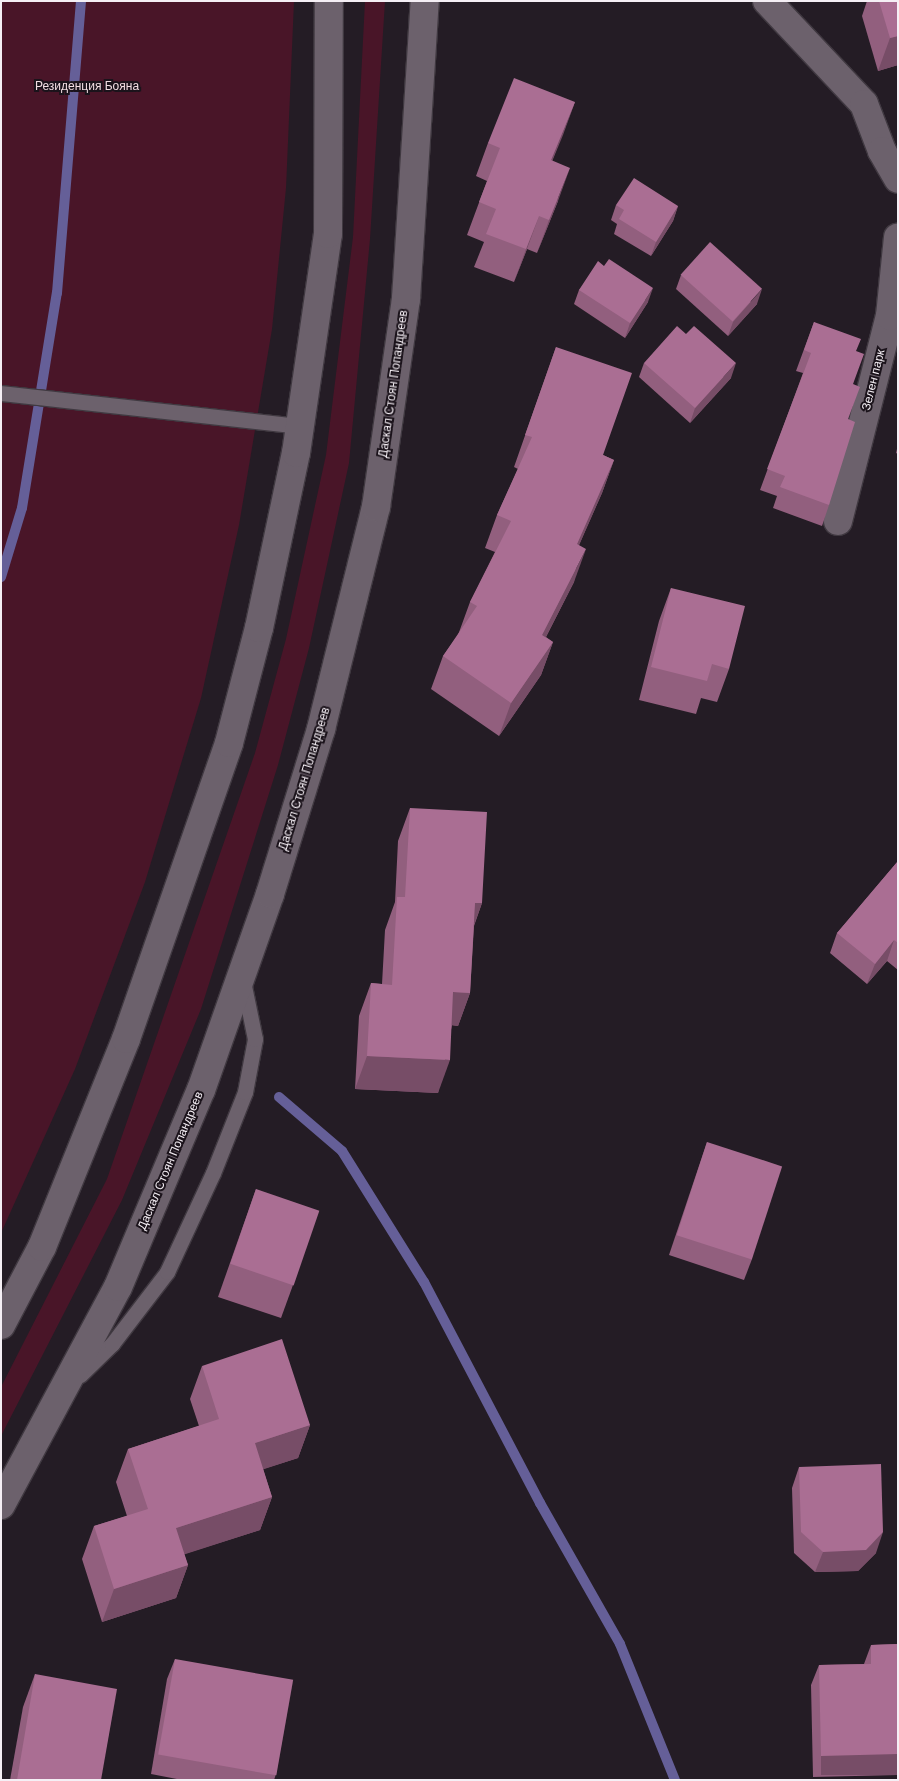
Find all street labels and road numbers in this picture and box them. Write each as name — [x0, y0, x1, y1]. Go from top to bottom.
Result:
street label: Даскал Стоян Попандреев — [377, 309, 411, 459]
street label: Зелен парк — [859, 348, 889, 412]
street label: Даскал Стоян Попандреев — [276, 706, 334, 852]
street label: Даскал Стоян Попандреев — [135, 1090, 207, 1232]

